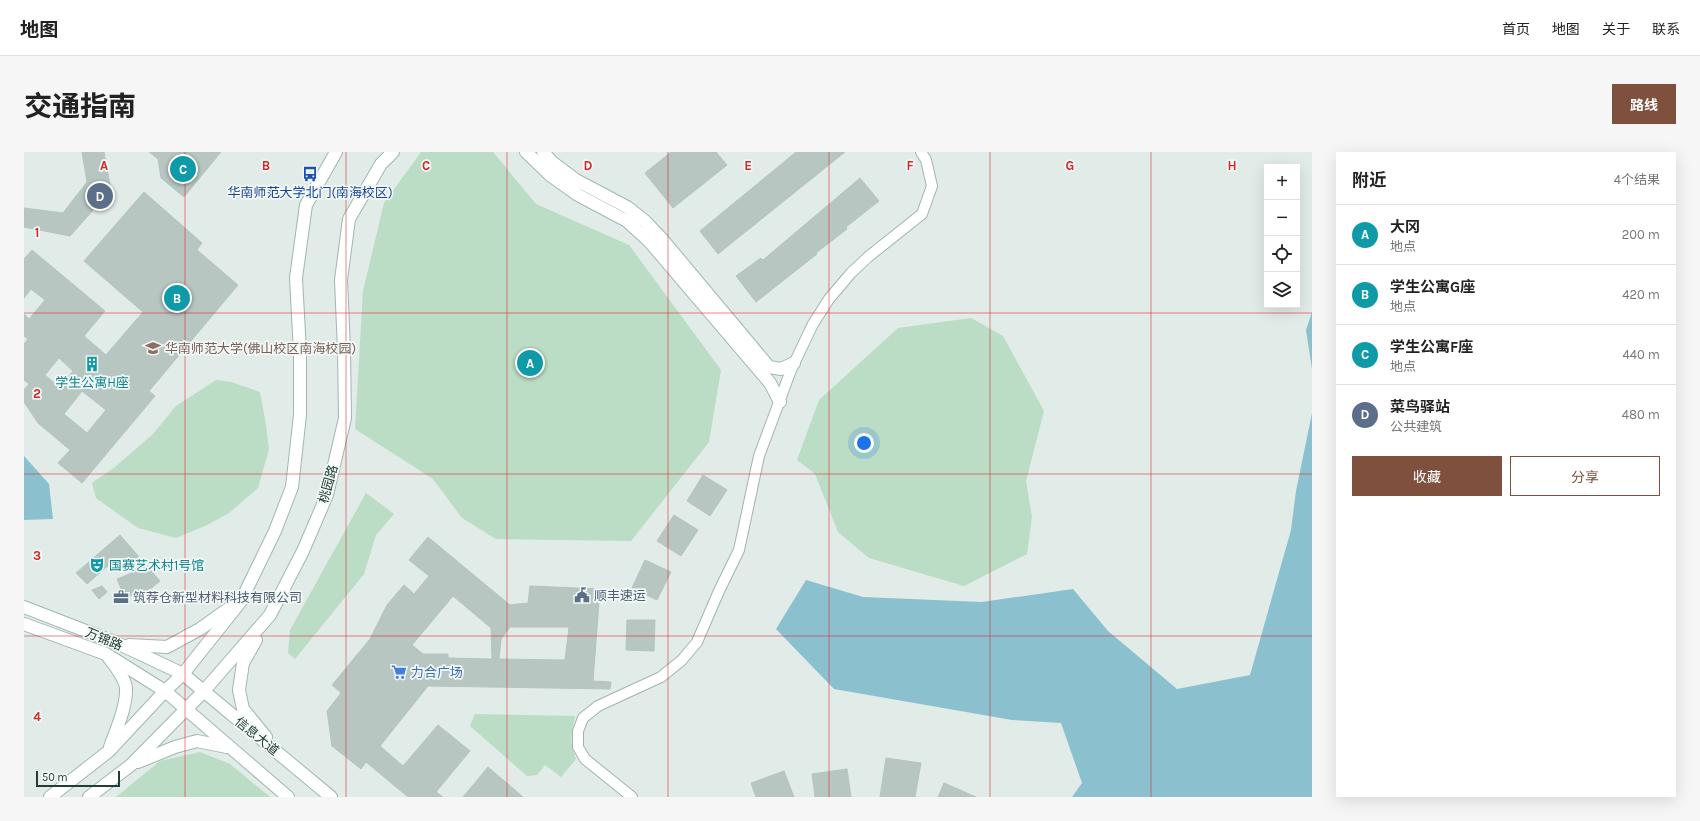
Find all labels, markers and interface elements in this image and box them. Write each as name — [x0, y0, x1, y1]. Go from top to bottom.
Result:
text: 地图 — [20, 19, 58, 41]
text: 首页 — [1502, 21, 1530, 38]
text: 地图 — [1552, 21, 1580, 38]
text: 关于 — [1602, 21, 1630, 38]
text: 联系 — [1652, 21, 1680, 38]
button: 路线 — [1612, 84, 1676, 124]
text: 交通指南 — [24, 90, 136, 123]
pin: C — [170, 154, 196, 184]
text: A — [100, 158, 108, 173]
text: B — [262, 158, 270, 173]
text: C — [422, 158, 430, 173]
text: D — [584, 158, 593, 173]
text: E — [744, 158, 752, 173]
text: F — [906, 158, 914, 173]
text: G — [1066, 158, 1074, 173]
text: H — [1227, 158, 1237, 173]
map controls — [1264, 164, 1300, 308]
button: + — [1264, 164, 1300, 200]
bus stop icon: 华南师范大学北门(南海校区) — [301, 165, 319, 183]
text: 附近 — [1352, 170, 1386, 190]
text: 4个结果 — [1614, 172, 1660, 187]
pin: D — [87, 181, 113, 211]
place label: 华南师范大学北门(南海校区) — [227, 185, 393, 200]
button: − — [1264, 200, 1300, 236]
text: 大冈 — [1390, 218, 1420, 236]
text: 1 — [35, 225, 39, 240]
text: A — [1361, 227, 1369, 242]
text: 200 m — [1622, 227, 1660, 242]
button: locate — [1264, 236, 1300, 272]
text: 地点 — [1390, 239, 1416, 254]
button: layers — [1264, 272, 1300, 308]
text: 学生公寓G座 — [1390, 278, 1475, 296]
pin: B — [164, 283, 190, 313]
text: B — [1361, 287, 1369, 302]
text: 420 m — [1622, 287, 1660, 302]
text: 地点 — [1390, 299, 1416, 314]
text: 学生公寓F座 — [1390, 338, 1473, 356]
school or university icon: 华南师范大学(佛山校区南海校园) — [144, 339, 162, 357]
place label: 华南师范大学(佛山校区南海校园) — [165, 341, 356, 356]
text: C — [1361, 347, 1369, 362]
text: 440 m — [1623, 347, 1660, 362]
pin: A — [517, 348, 543, 378]
building icon: 学生公寓H座 — [83, 355, 101, 373]
text: 地点 — [1390, 359, 1416, 374]
place label: 学生公寓H座 — [55, 375, 129, 390]
text: 2 — [33, 386, 41, 401]
text: 菜鸟驿站 — [1390, 398, 1450, 416]
text: D — [1361, 407, 1369, 422]
text: 480 m — [1622, 407, 1660, 422]
text: 公共建筑 — [1390, 419, 1442, 434]
your location — [854, 433, 874, 453]
button: 收藏 — [1352, 456, 1502, 496]
button: 分享 — [1510, 456, 1660, 496]
street label: 桃园路 — [315, 463, 341, 505]
text: 3 — [33, 548, 41, 563]
theatre icon: 国赛艺术村1号馆 — [88, 556, 106, 574]
place label: 国赛艺术村1号馆 — [109, 558, 204, 573]
public building icon: 顺丰速运 — [573, 586, 591, 604]
office icon: 筑荐仓新型材料科技有限公司 — [112, 588, 130, 606]
place label: 顺丰速运 — [594, 588, 646, 603]
place label: 筑荐仓新型材料科技有限公司 — [133, 590, 302, 605]
street label: 万锦路 — [83, 625, 125, 653]
supermarket icon: 力合广场 — [390, 663, 408, 681]
place label: 力合广场 — [411, 665, 463, 680]
text: 4 — [33, 709, 41, 724]
street label: 信息大道 — [232, 714, 282, 758]
scale bar — [36, 769, 120, 788]
text: 50 m — [42, 771, 68, 784]

